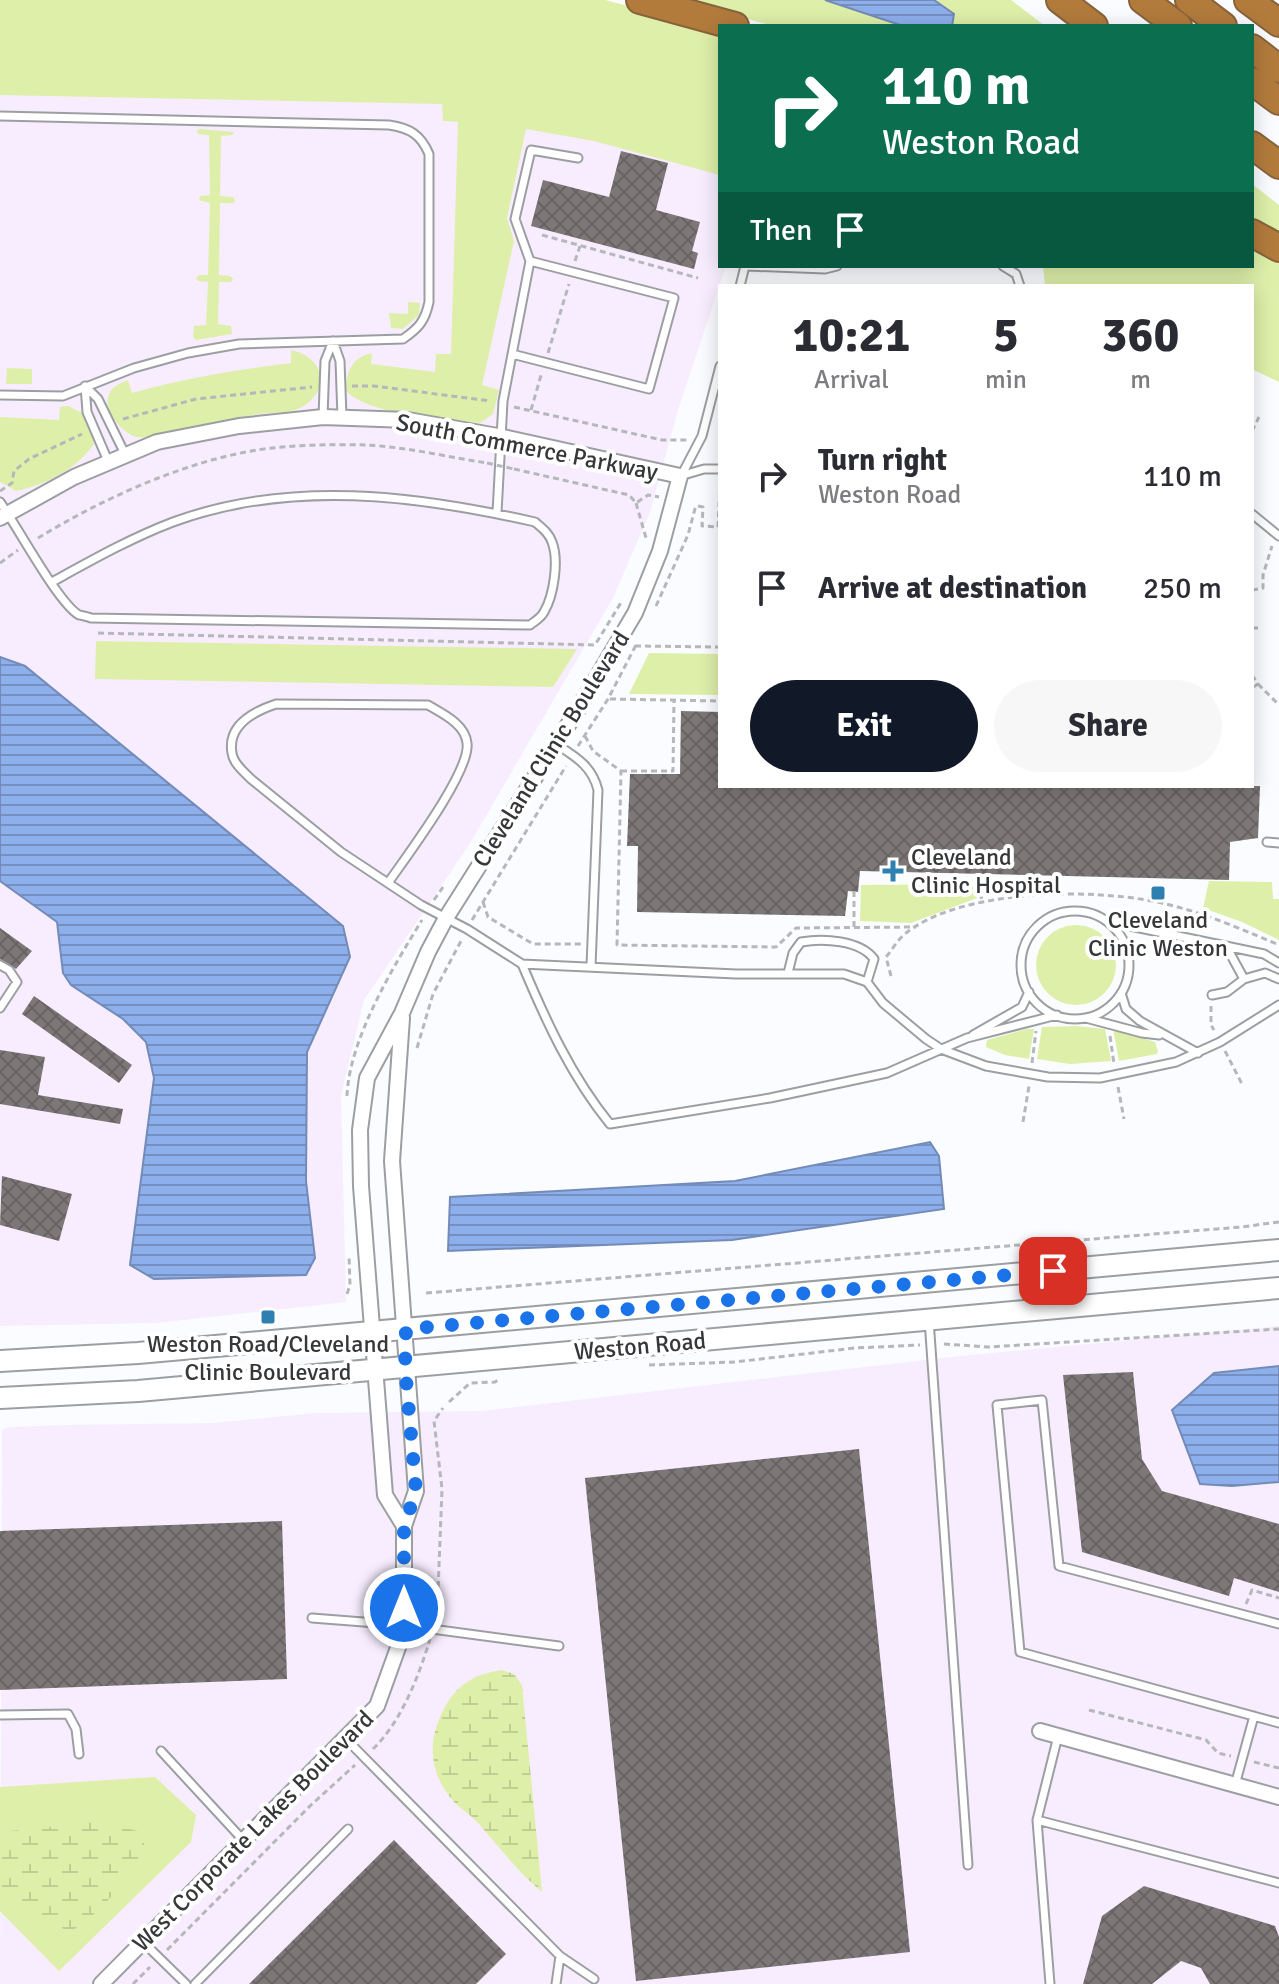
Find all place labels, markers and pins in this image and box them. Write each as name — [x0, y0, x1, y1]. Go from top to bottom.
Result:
place label: Cleveland Clinic Hospital — [911, 842, 1061, 900]
marker: Cleveland Clinic Hospital — [882, 860, 904, 882]
marker: Cleveland Clinic Weston — [1149, 884, 1167, 902]
place label: Cleveland Clinic Weston — [1088, 905, 1228, 963]
pin — [1019, 1237, 1087, 1305]
marker: Weston Road/Cleveland Clinic Boulevard — [259, 1308, 277, 1326]
place label: Weston Road/Cleveland Clinic Boulevard — [147, 1329, 389, 1387]

